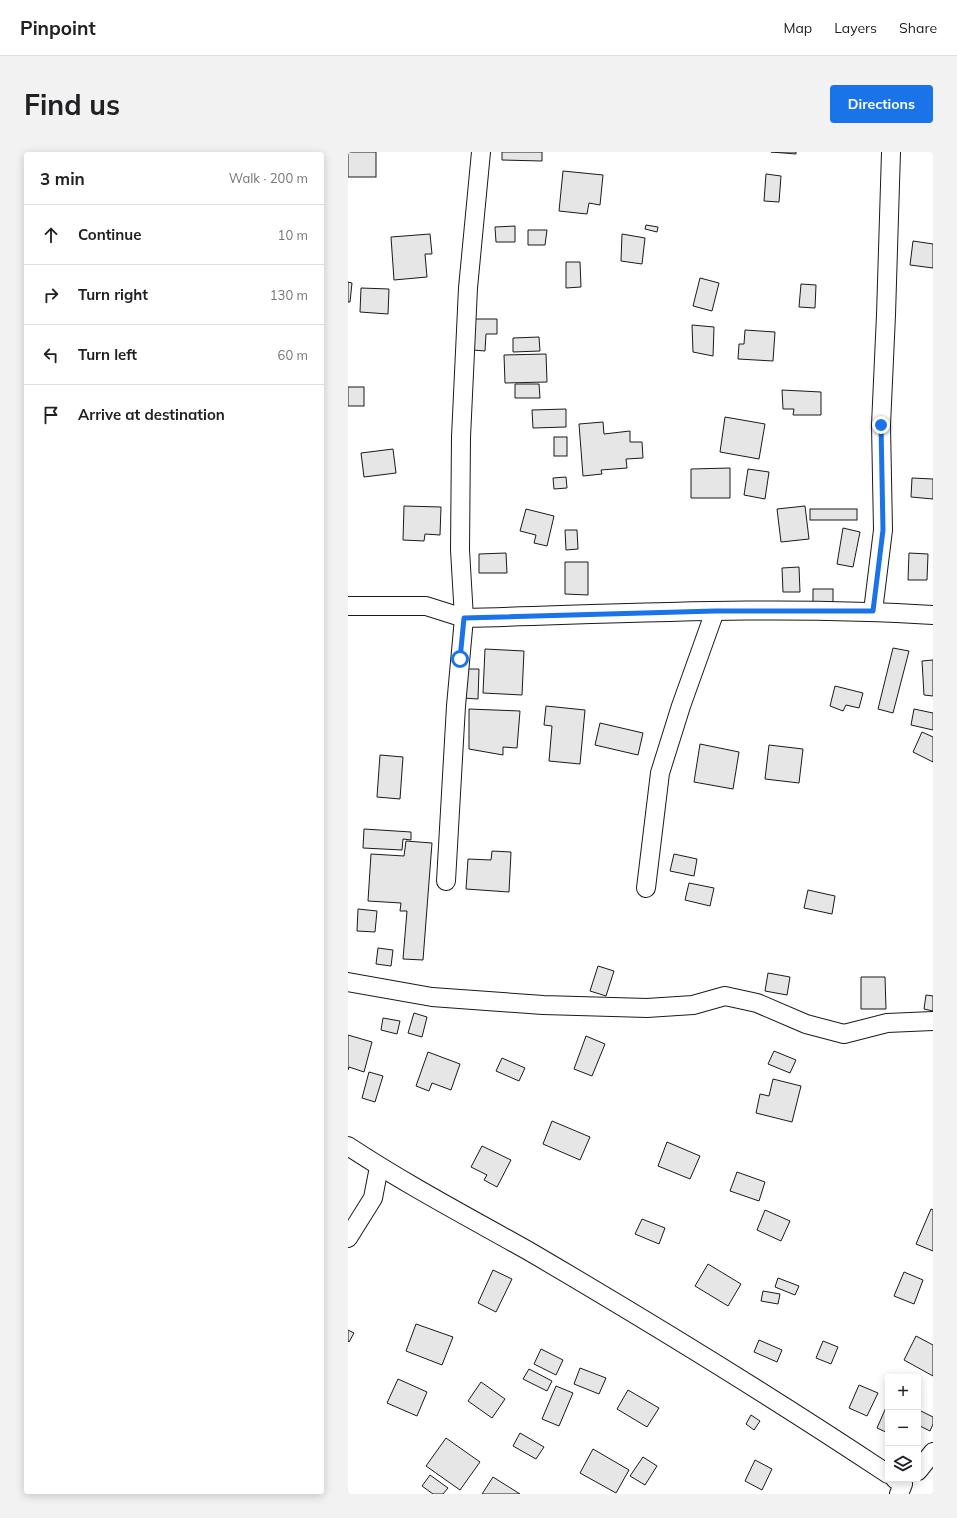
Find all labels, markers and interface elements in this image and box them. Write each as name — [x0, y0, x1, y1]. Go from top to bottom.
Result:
text: Pinpoint — [20, 16, 96, 40]
text: Map — [783, 19, 812, 37]
text: Layers — [834, 19, 877, 37]
text: Share — [899, 19, 937, 37]
button: Directions — [830, 85, 933, 123]
text: Find us — [24, 87, 120, 122]
text: 3 min — [40, 168, 85, 189]
text: Walk · 200 m — [229, 170, 308, 186]
icon: ahead — [40, 224, 62, 246]
text: Continue — [78, 225, 141, 244]
text: 10 m — [278, 227, 308, 243]
icon: right — [40, 284, 62, 306]
text: Turn right — [78, 285, 148, 304]
text: 130 m — [270, 287, 308, 303]
icon: left — [40, 344, 62, 366]
text: Turn left — [78, 345, 137, 364]
text: 60 m — [278, 347, 308, 363]
icon: arrive — [40, 404, 62, 426]
text: Arrive at destination — [78, 405, 225, 424]
route end — [872, 416, 890, 434]
route start — [451, 650, 469, 668]
map controls — [885, 1374, 921, 1482]
button: + — [885, 1374, 921, 1410]
button: − — [885, 1410, 921, 1446]
button: layers — [885, 1446, 921, 1482]

